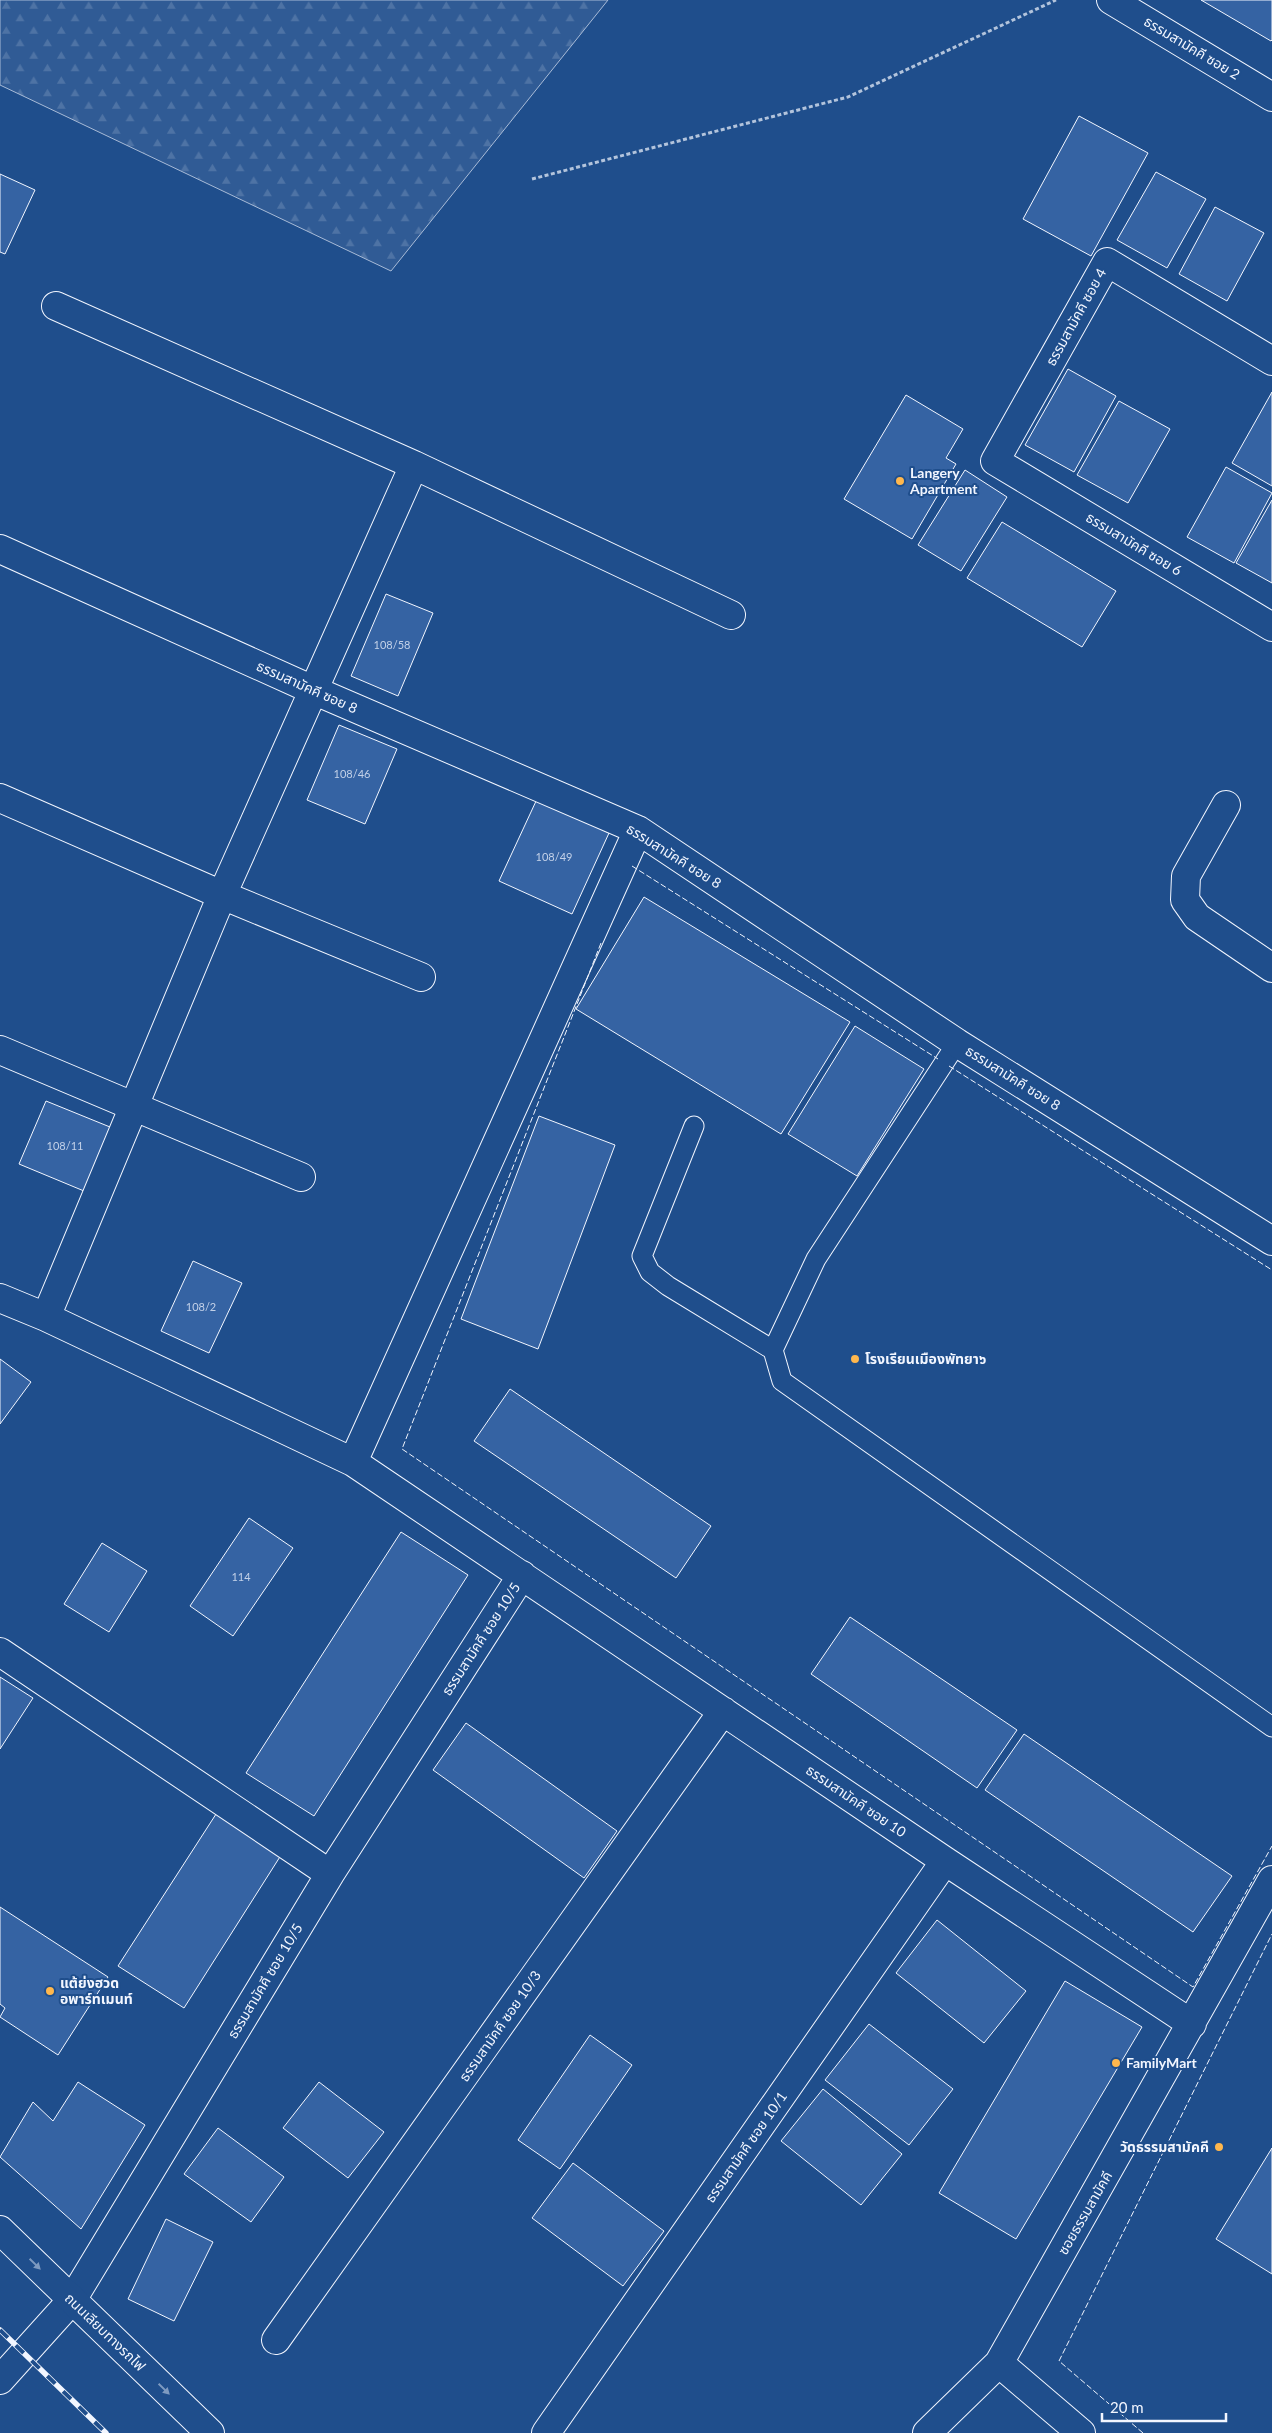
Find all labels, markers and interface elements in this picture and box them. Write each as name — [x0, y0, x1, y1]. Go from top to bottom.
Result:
street label: ธรรมสามัคคี ซอย 2 — [1141, 12, 1243, 83]
street label: ธรรมสามัคคี ซอย 4 — [1042, 265, 1109, 368]
place label: Langery Apartment — [909, 464, 978, 497]
marker: Langery Apartment — [894, 475, 906, 487]
street label: ธรรมสามัคคี ซอย 6 — [1083, 508, 1185, 579]
house number: 108/58 — [374, 638, 410, 651]
street label: ธรรมสามัคคี ซอย 8 — [254, 657, 360, 716]
house number: 108/46 — [334, 767, 370, 780]
street label: ธรรมสามัคคี ซอย 8 — [624, 820, 725, 892]
house number: 108/49 — [536, 850, 572, 863]
street label: ธรรมสามัคคี ซอย 8 — [963, 1042, 1064, 1114]
house number: 108/11 — [47, 1139, 83, 1152]
house number: 108/2 — [186, 1300, 216, 1313]
place label: โรงเรียนเมืองพัทยา๖ — [865, 1350, 986, 1367]
marker: โรงเรียนเมืองพัทยา๖ — [849, 1353, 861, 1365]
house number: 114 — [231, 1570, 251, 1583]
street label: ธรรมสามัคคี ซอย 10/5 — [438, 1579, 523, 1698]
street label: ธรรมสามัคคี ซอย 10 — [803, 1761, 909, 1840]
street label: ธรรมสามัคคี ซอย 10/5 — [223, 1920, 306, 2041]
street label: ธรรมสามัคคี ซอย 10/3 — [455, 1967, 544, 2084]
place label: แต้ย่งฮวด อพาร์ทเมนท์ — [60, 1974, 133, 2007]
marker: แต้ย่งฮวด อพาร์ทเมนท์ — [44, 1985, 56, 1997]
place label: FamilyMart — [1126, 2054, 1197, 2071]
marker: FamilyMart — [1110, 2057, 1122, 2069]
street label: ธรรมสามัคคี ซอย 10/1 — [701, 2088, 790, 2205]
place label: วัดธรรมสามัคคี — [1120, 2138, 1209, 2155]
marker: วัดธรรมสามัคคี — [1213, 2141, 1225, 2153]
street label: ซอยธรรมสามัคคี — [1054, 2168, 1115, 2257]
one-way arrow — [29, 2258, 41, 2270]
street label: ถนนเลียบทางรถไฟ — [62, 2289, 149, 2374]
one-way arrow — [158, 2383, 170, 2395]
scale bar — [1102, 2390, 1226, 2422]
text: 20 m — [1110, 2398, 1144, 2416]

